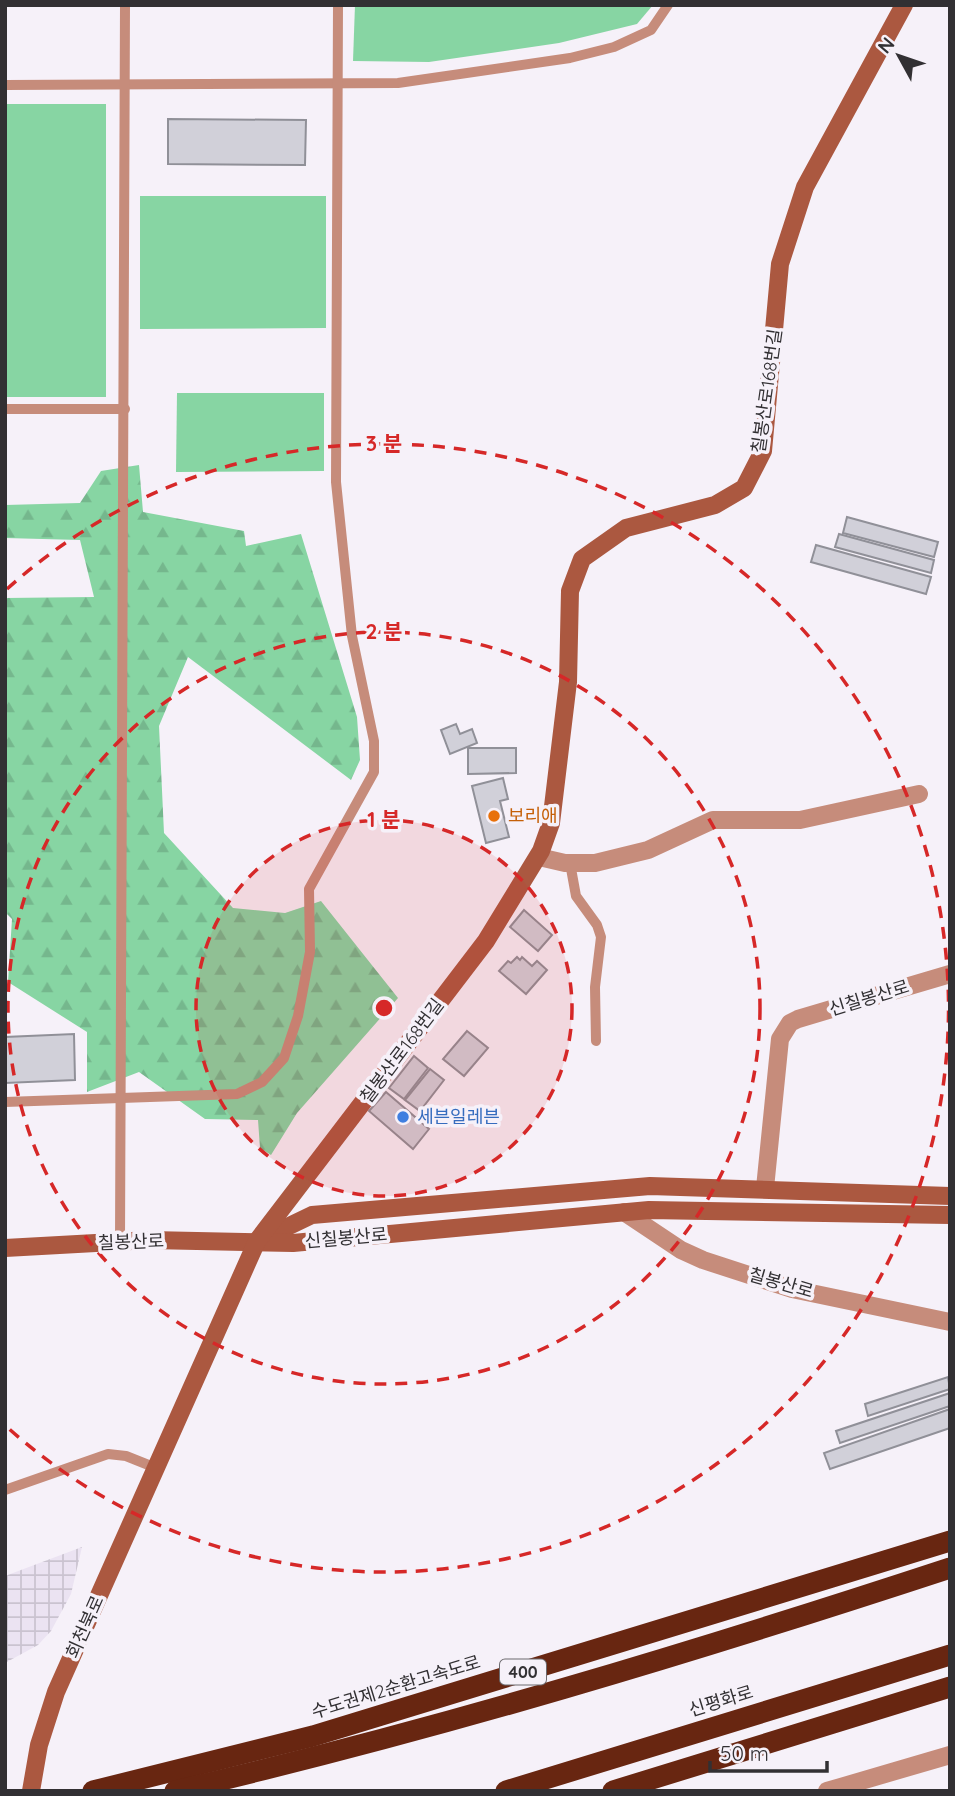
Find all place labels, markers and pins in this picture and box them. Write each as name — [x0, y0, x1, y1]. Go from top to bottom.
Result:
place label: 보리애 — [508, 804, 558, 827]
marker: 보리애 — [486, 808, 502, 824]
centre of rings — [372, 996, 396, 1020]
place label: 세븐일레븐 — [417, 1105, 500, 1128]
marker: 세븐일레븐 — [395, 1109, 411, 1125]

